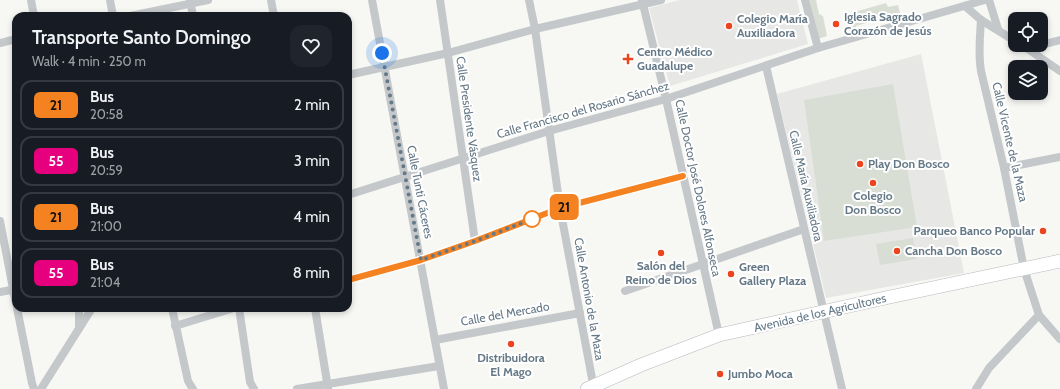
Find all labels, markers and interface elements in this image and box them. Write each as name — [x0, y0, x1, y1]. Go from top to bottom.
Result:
place label: Iglesia Sagrado Corazón de Jesús — [844, 9, 932, 38]
place label: Colegio María Auxiliadora — [737, 11, 808, 40]
map controls — [1008, 12, 1048, 100]
button: locate — [1008, 12, 1048, 52]
marker: Iglesia Sagrado Corazón de Jesús — [831, 19, 841, 29]
marker: Colegio María Auxiliadora — [724, 21, 734, 31]
button: heart — [290, 25, 332, 67]
text: Transporte Santo Domingo — [32, 26, 251, 49]
your location — [372, 43, 392, 63]
place label: Centro Médico Guadalupe — [637, 44, 713, 73]
text: Walk · 4 min · 250 m — [32, 53, 146, 69]
marker: Centro Médico Guadalupe — [622, 53, 634, 65]
street label: Calle Presidente Vásquez — [453, 55, 486, 183]
button: layers — [1008, 60, 1048, 100]
street label: Calle Francisco del Rosario Sánchez — [495, 78, 671, 141]
street label: Calle Vicente de la Maza — [989, 80, 1032, 204]
text: Bus — [90, 88, 114, 106]
text: 21 — [50, 96, 62, 114]
text: 2 min — [294, 96, 330, 114]
street label: Calle Doctor José Dolores Alfonseca — [672, 98, 725, 278]
text: 20:58 — [90, 106, 124, 122]
street label: Calle María Auxiliadora — [786, 129, 827, 243]
text: Bus — [90, 144, 114, 162]
street label: Calle Tunti Cáceres — [404, 144, 437, 240]
text: 55 — [48, 152, 64, 170]
text: 3 min — [294, 152, 330, 170]
place label: Play Don Bosco — [868, 156, 950, 171]
marker: Play Don Bosco — [855, 159, 865, 169]
text: 20:59 — [90, 162, 123, 178]
marker: Colegio Don Bosco — [868, 178, 878, 188]
place label: Colegio Don Bosco — [845, 188, 901, 217]
line badge: 21 — [546, 194, 582, 220]
text: 21 — [558, 198, 570, 216]
text: Bus — [90, 200, 114, 218]
text: 21 — [50, 208, 62, 226]
text: 4 min — [293, 208, 330, 226]
unlabelled marker — [523, 210, 541, 228]
text: 21:00 — [90, 218, 122, 234]
place label: Parqueo Banco Popular — [913, 223, 1035, 238]
marker: Parqueo Banco Popular — [1038, 226, 1048, 236]
street label: Calle Antonio de la Maza — [571, 236, 608, 362]
place label: Cancha Don Bosco — [905, 243, 1002, 258]
marker: Cancha Don Bosco — [892, 246, 902, 256]
marker: Salón del Reino de Dios — [656, 248, 666, 258]
text: Bus — [90, 256, 114, 274]
place label: Salón del Reino de Dios — [625, 258, 697, 287]
place label: Green Gallery Plaza — [739, 259, 806, 288]
text: 55 — [48, 264, 64, 282]
text: 8 min — [293, 264, 330, 282]
marker: Green Gallery Plaza — [726, 269, 736, 279]
text: 21:04 — [90, 274, 120, 290]
street label: Avenida de los Agricultores — [752, 290, 888, 335]
street label: Calle del Mercado — [459, 298, 551, 329]
marker: Distribuidora El Mago — [506, 339, 516, 349]
place label: Distribuidora El Mago — [477, 350, 545, 379]
place label: Jumbo Moca — [727, 366, 793, 381]
marker: Jumbo Moca — [715, 369, 725, 379]

